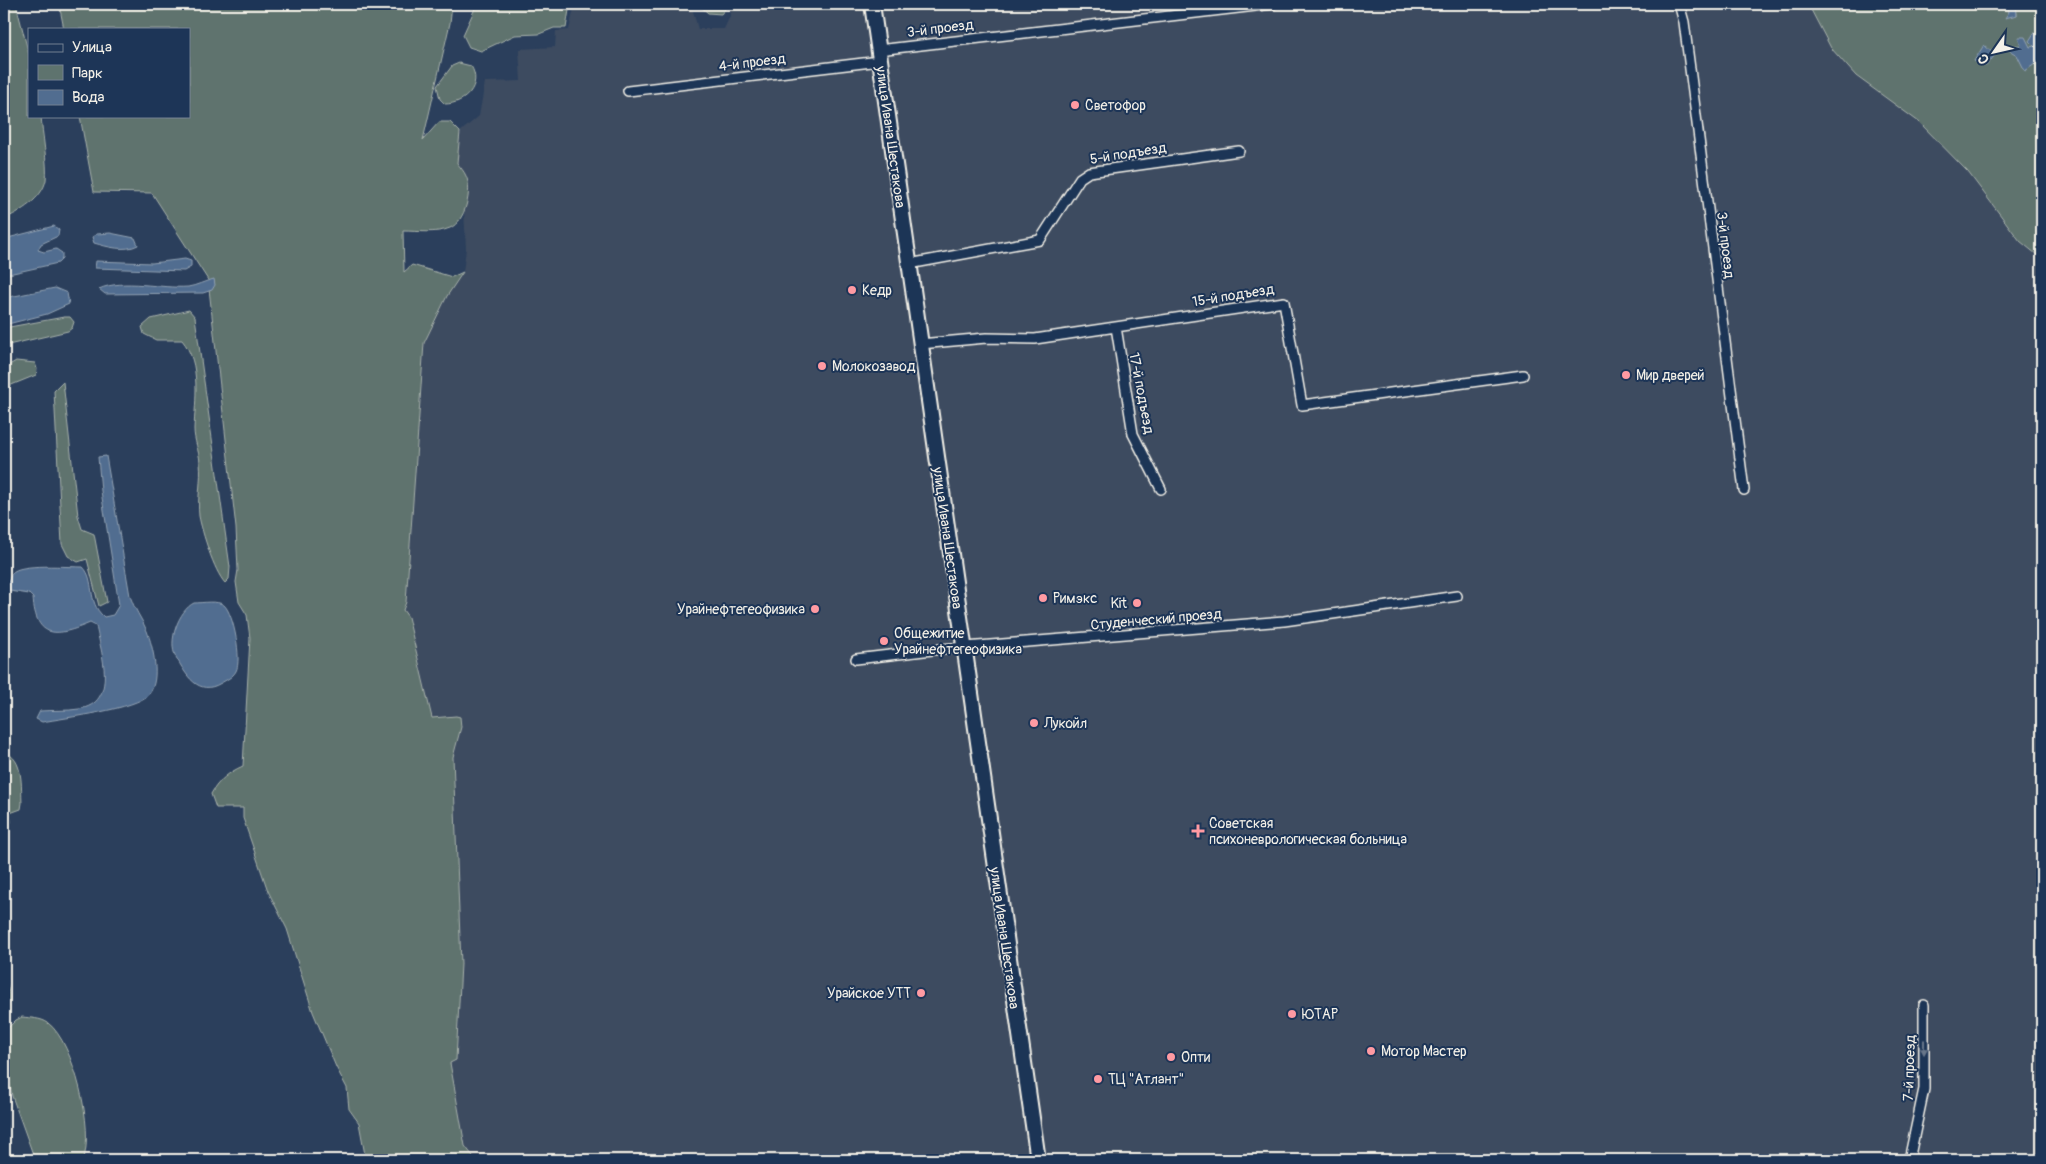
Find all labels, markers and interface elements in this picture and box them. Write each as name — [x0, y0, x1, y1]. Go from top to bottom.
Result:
street label: 3-й проезд — [906, 16, 975, 41]
legend — [28, 28, 190, 118]
north arrow — [1968, 28, 2018, 78]
text: Улица — [72, 38, 112, 57]
street label: 4-й проезд — [718, 50, 787, 75]
text: С — [1974, 50, 1993, 67]
text: Парк — [72, 64, 103, 83]
street label: улица Ивана Шестакова — [872, 64, 909, 209]
text: Вода — [72, 88, 105, 107]
place label: Светофор — [1085, 97, 1146, 114]
marker: Светофор — [1069, 99, 1081, 111]
street label: 5-й подъезд — [1089, 139, 1168, 168]
street label: 3-й проезд — [1713, 211, 1738, 280]
street label: 15-й подъезд — [1191, 281, 1276, 310]
place label: Кедр — [862, 282, 892, 299]
marker: Кедр — [846, 284, 858, 296]
street label: 17-й подъезд — [1125, 351, 1158, 436]
place label: Молокозавод — [832, 358, 916, 375]
marker: Молокозавод — [816, 360, 828, 372]
place label: Мир дверей — [1636, 367, 1704, 384]
marker: Мир дверей — [1620, 369, 1632, 381]
street label: улица Ивана Шестакова — [929, 465, 966, 610]
place label: Римэкс — [1053, 590, 1097, 607]
marker: Римэкс — [1037, 592, 1049, 604]
place label: Kit — [1110, 595, 1127, 612]
marker: Kit — [1131, 597, 1143, 609]
place label: Урайнефтегеофизика — [677, 601, 805, 618]
marker: Урайнефтегеофизика — [809, 603, 821, 615]
street label: Студенческий проезд — [1090, 605, 1223, 634]
place label: Общежитие Урайнефтегеофизика — [894, 625, 1022, 658]
marker: Общежитие Урайнефтегеофизика — [878, 635, 890, 647]
place label: Лукойл — [1043, 715, 1087, 732]
marker: Лукойл — [1028, 717, 1040, 729]
place label: Советская психоневрологическая больница — [1209, 815, 1407, 848]
marker: Советская психоневрологическая больница — [1191, 824, 1205, 838]
street label: улица Ивана Шестакова — [986, 865, 1023, 1010]
place label: Урайское УТТ — [827, 985, 911, 1002]
marker: Урайское УТТ — [915, 987, 927, 999]
place label: ЮТАР — [1302, 1006, 1338, 1023]
marker: ЮТАР — [1286, 1008, 1298, 1020]
street label: 7-й проезд — [1900, 1034, 1919, 1102]
one-way arrow — [1920, 1039, 1928, 1055]
place label: Мотор Мастер — [1381, 1043, 1467, 1060]
marker: Мотор Мастер — [1365, 1045, 1377, 1057]
place label: Опти — [1181, 1049, 1210, 1066]
marker: Опти — [1165, 1051, 1177, 1063]
place label: ТЦ "Атлант" — [1108, 1071, 1184, 1088]
marker: ТЦ "Атлант" — [1092, 1073, 1104, 1085]

